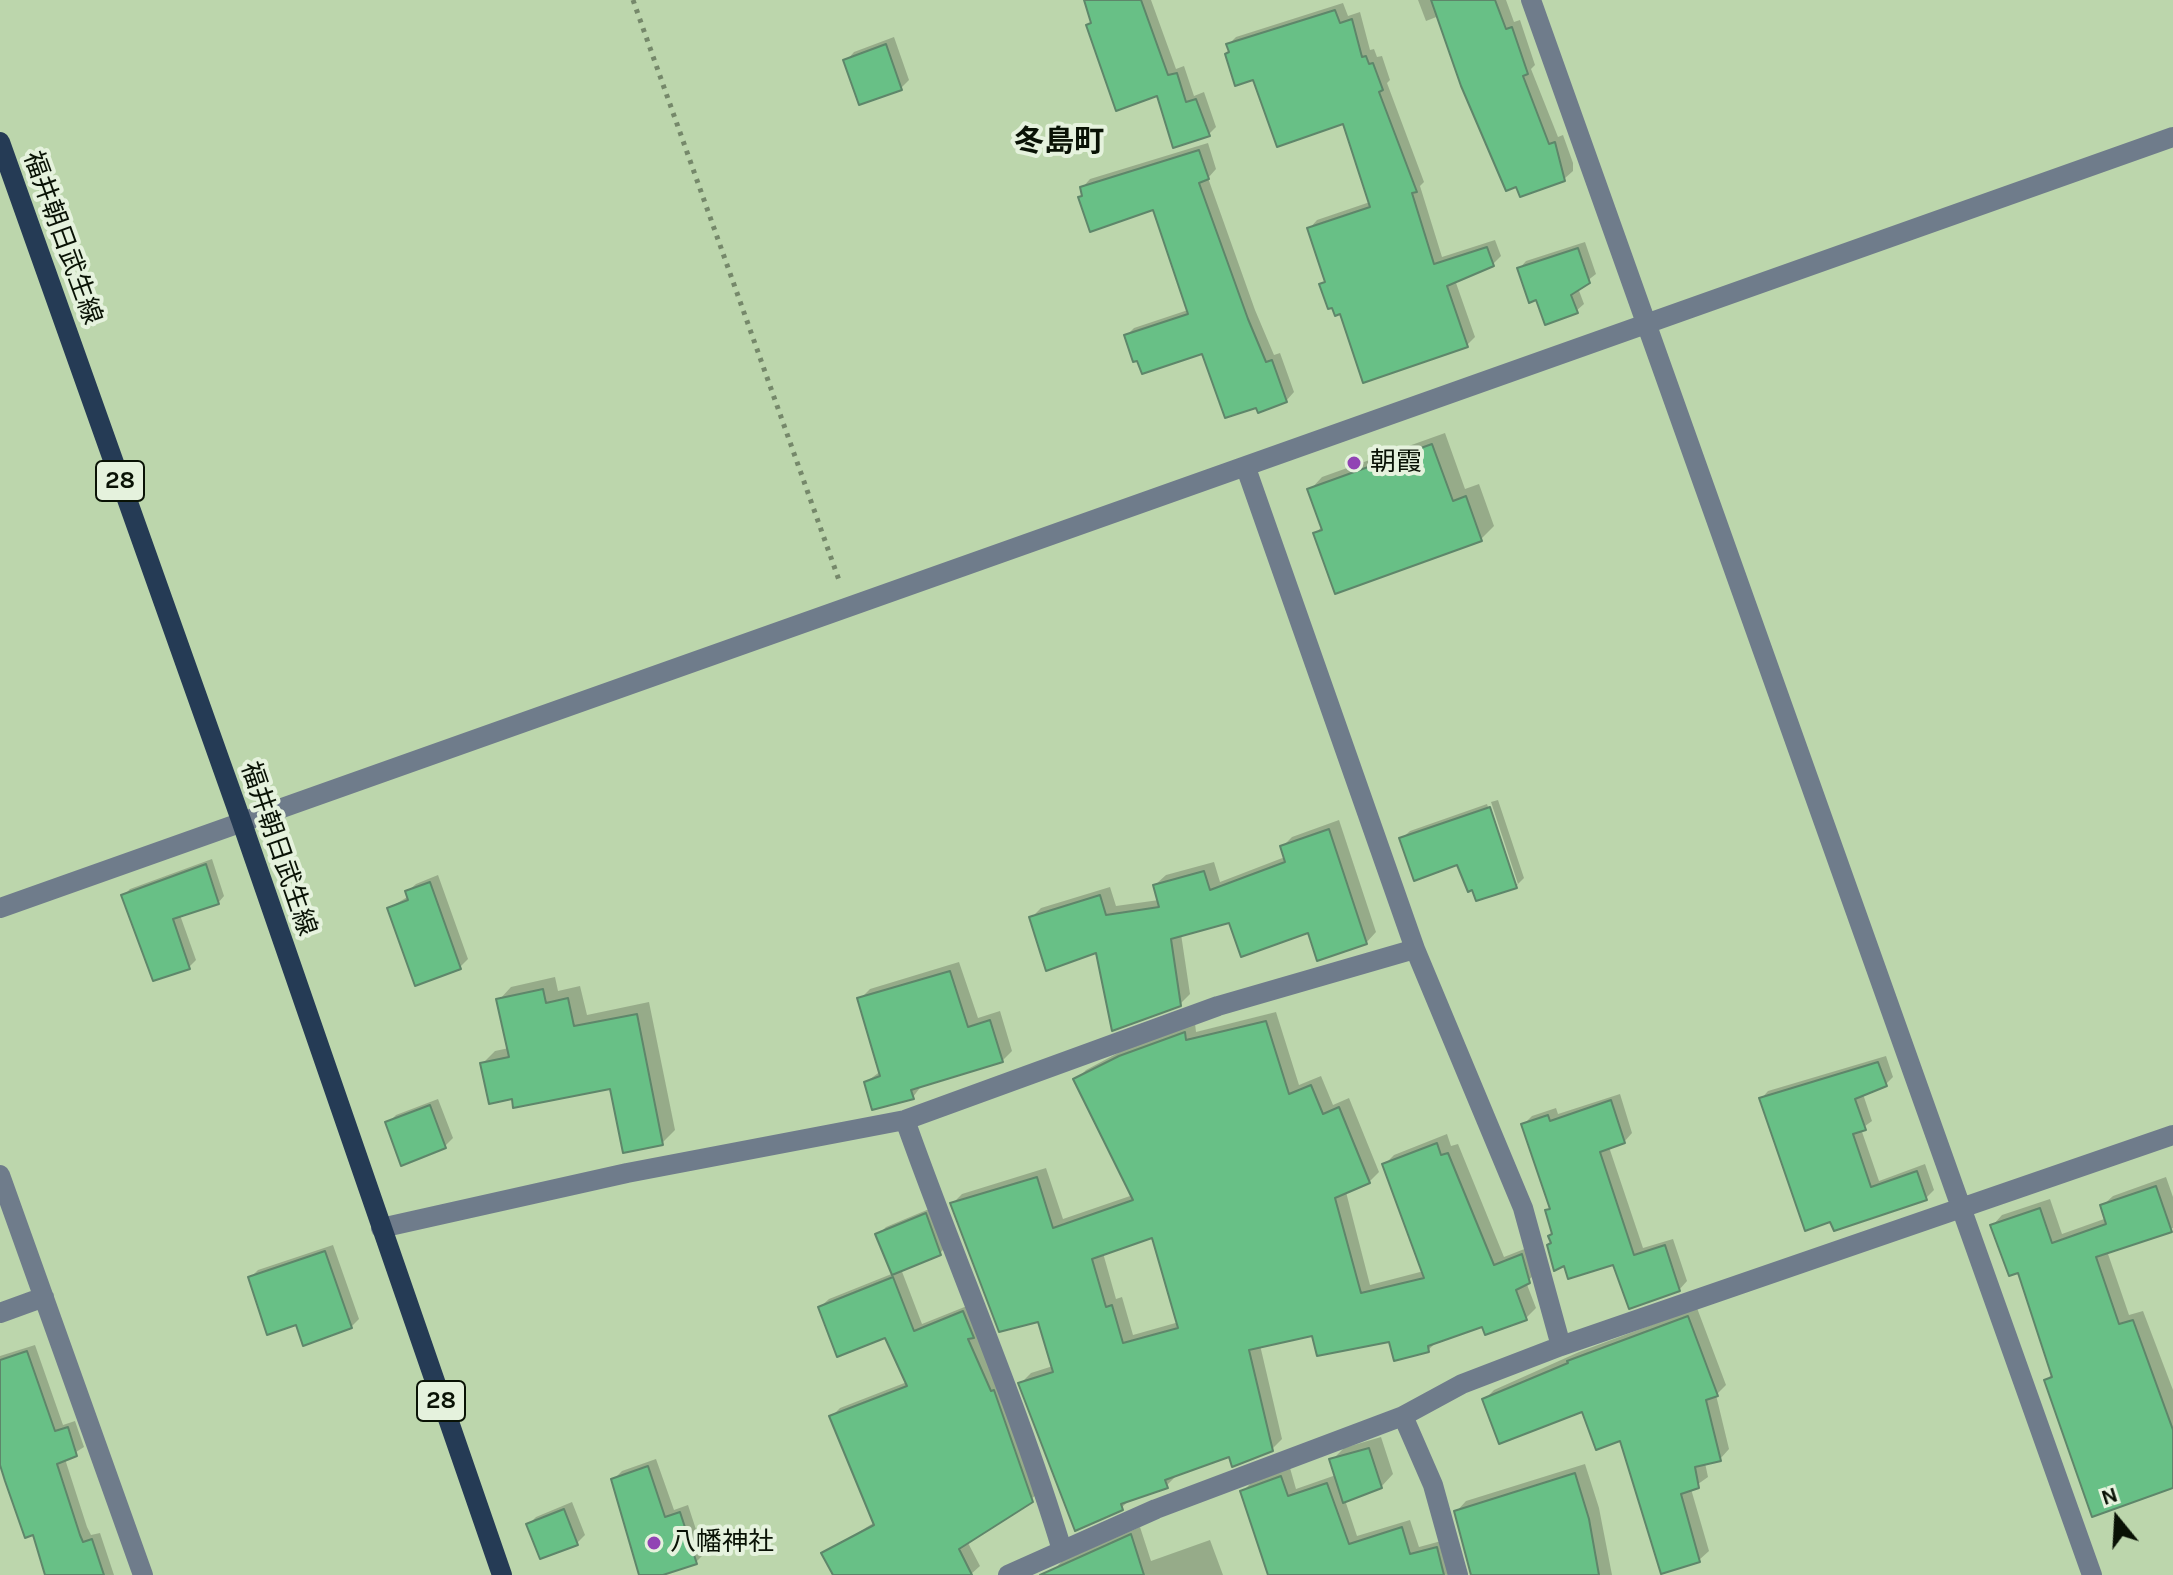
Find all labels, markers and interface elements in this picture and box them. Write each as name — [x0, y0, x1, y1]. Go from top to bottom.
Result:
district label: 冬島町 — [1014, 124, 1104, 160]
street label: 福井朝日武生線 — [16, 147, 108, 329]
place label: 朝霞 — [1370, 447, 1422, 479]
marker: 朝霞 — [1345, 454, 1363, 472]
road number: 28 — [96, 461, 144, 501]
street label: 福井朝日武生線 — [234, 758, 322, 940]
road number: 28 — [417, 1381, 465, 1421]
north arrow — [2077, 1479, 2157, 1559]
text: N — [2098, 1481, 2121, 1511]
place label: 八幡神社 — [670, 1527, 774, 1559]
marker: 八幡神社 — [645, 1534, 663, 1552]

